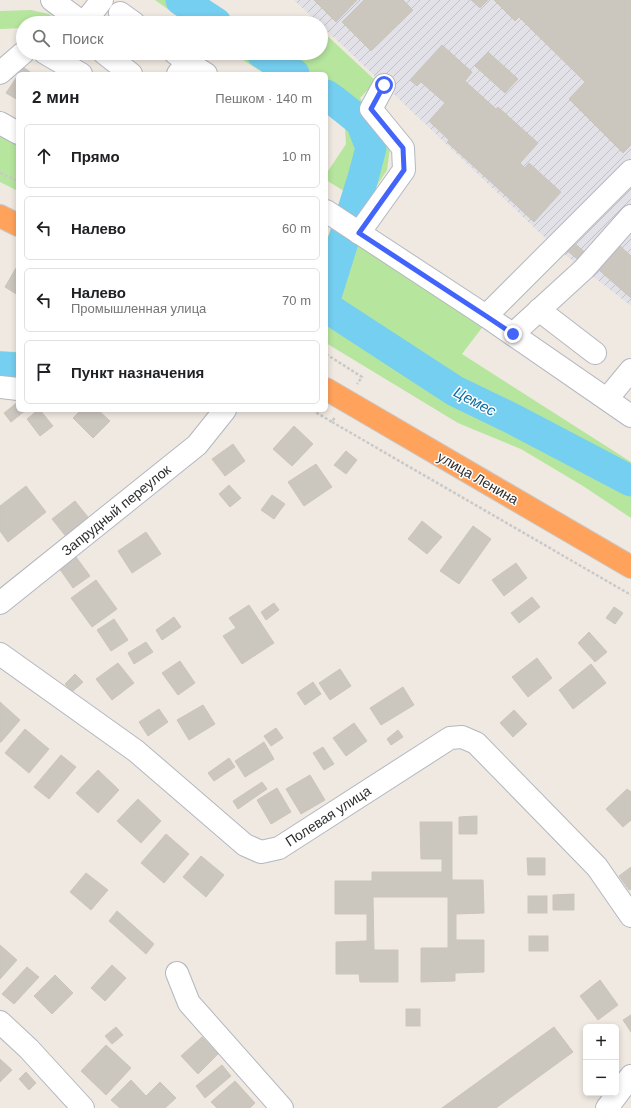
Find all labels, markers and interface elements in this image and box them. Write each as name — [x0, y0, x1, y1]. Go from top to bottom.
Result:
search box — [16, 16, 328, 60]
icon: search — [30, 27, 52, 49]
text: Поиск — [62, 30, 104, 47]
route start — [375, 76, 393, 94]
text: 2 мин — [32, 88, 79, 107]
text: Пешком · 140 m — [215, 91, 312, 106]
icon: ahead — [33, 145, 55, 167]
text: Прямо — [71, 148, 120, 165]
text: 10 m — [282, 149, 311, 164]
icon: left — [33, 217, 55, 239]
text: Налево — [71, 220, 126, 237]
text: 60 m — [282, 221, 311, 236]
text: Налево — [71, 284, 126, 301]
icon: left — [33, 289, 55, 311]
text: 70 m — [282, 293, 311, 308]
text: Промышленная улица — [71, 301, 206, 316]
route end — [504, 325, 522, 343]
icon: arrive — [33, 361, 55, 383]
text: Пункт назначения — [71, 364, 204, 381]
water label: Цемес — [451, 383, 499, 419]
street label: улица Ленина — [435, 448, 521, 508]
street label: Запрудный переулок — [58, 461, 174, 559]
street label: Полевая улица — [282, 782, 374, 850]
map controls — [583, 1024, 619, 1096]
button: + — [583, 1024, 619, 1060]
button: − — [583, 1060, 619, 1096]

